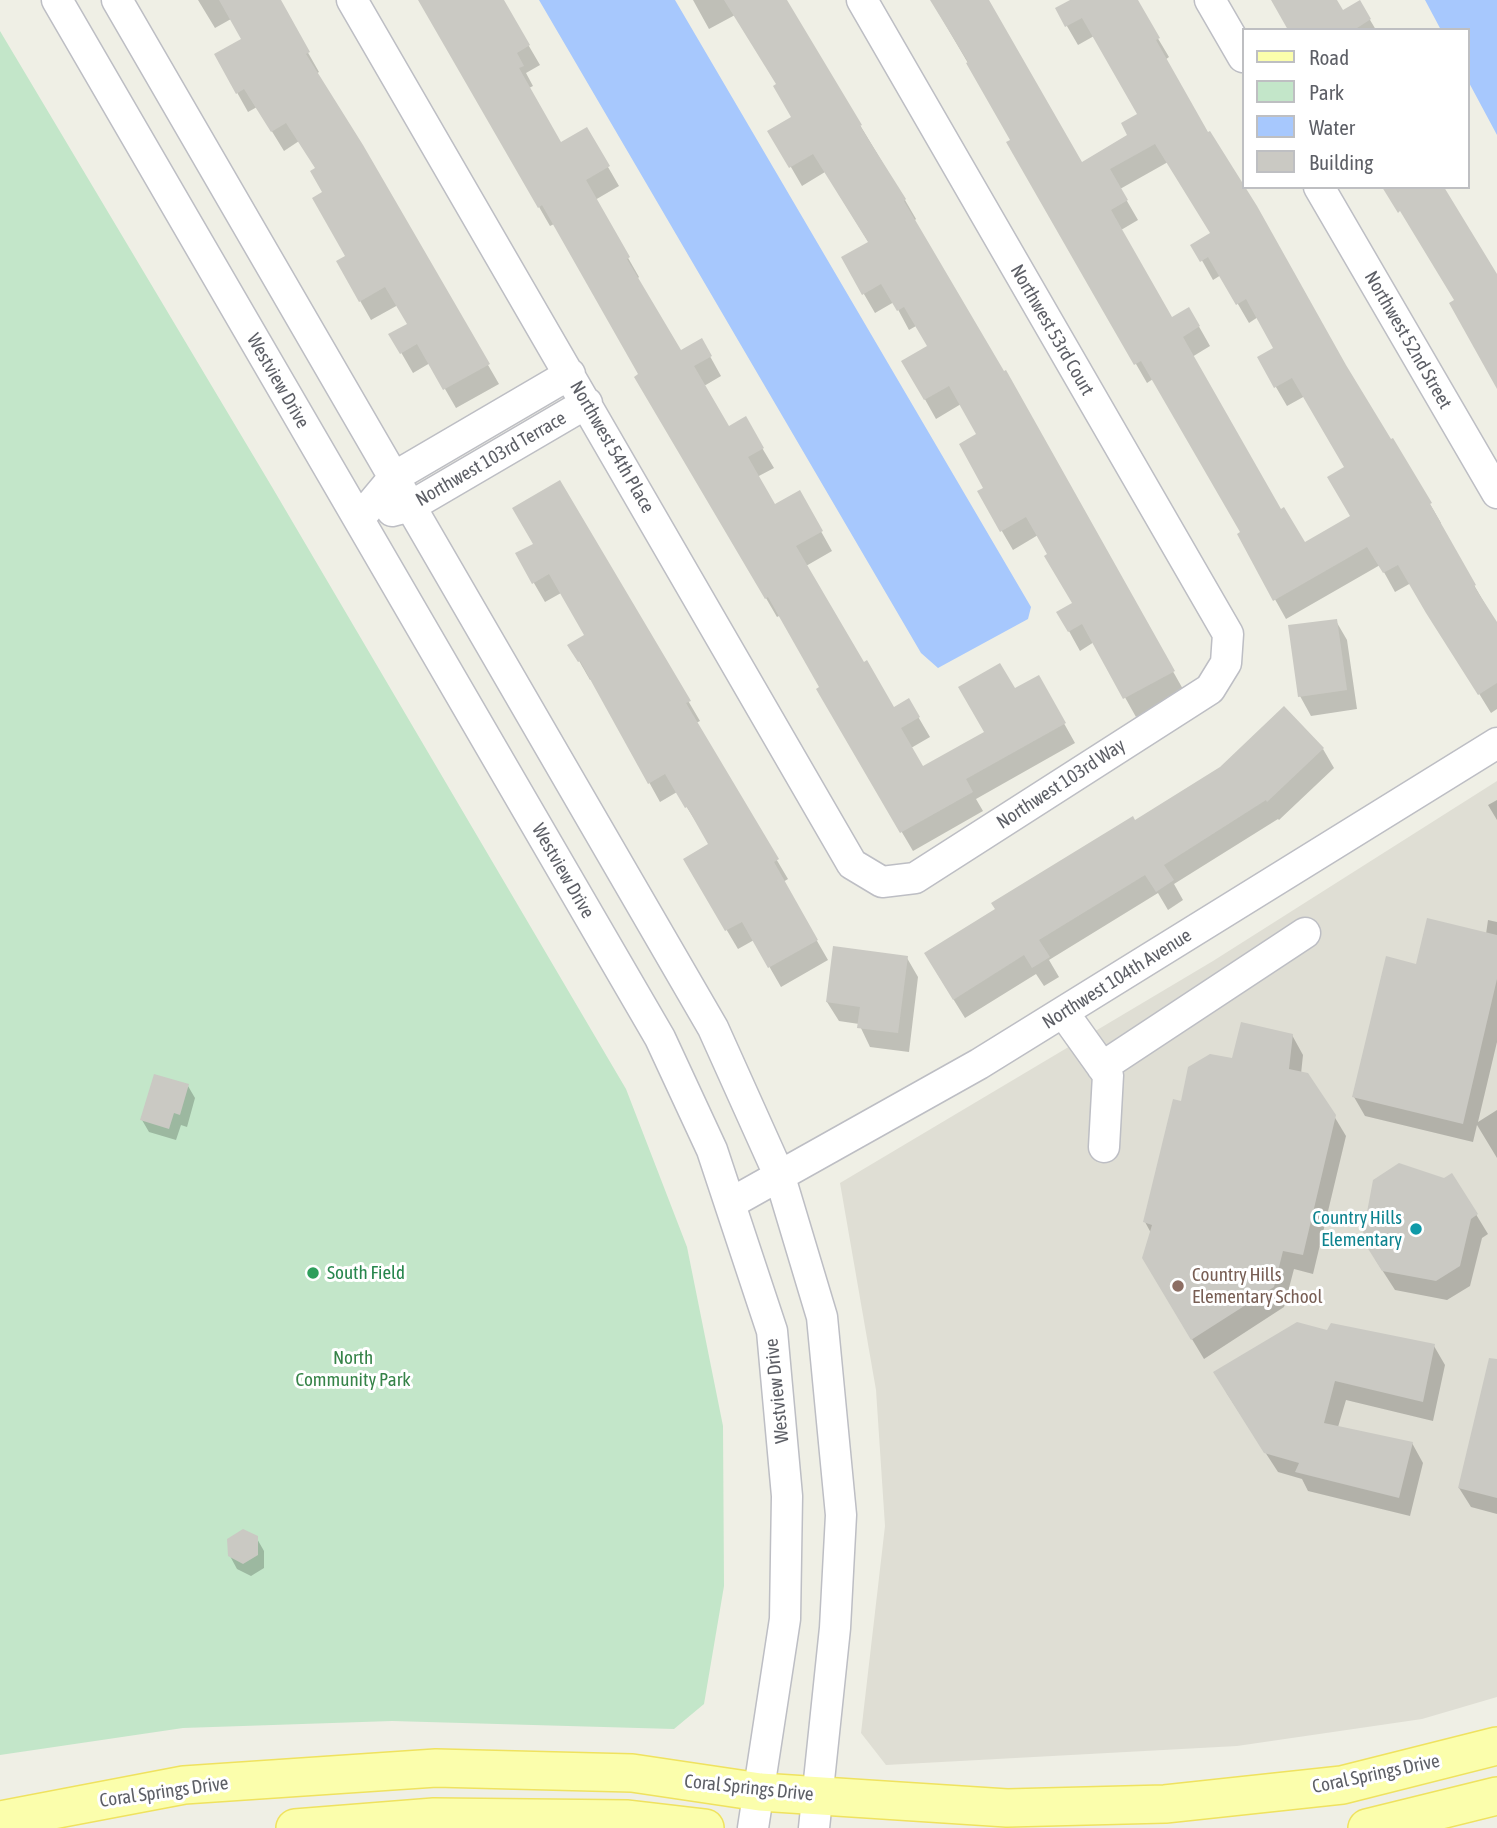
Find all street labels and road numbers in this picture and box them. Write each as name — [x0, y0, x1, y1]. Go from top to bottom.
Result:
street label: Northwest 53rd Court — [1005, 260, 1099, 400]
street label: Northwest 52nd Street — [1359, 267, 1457, 413]
street label: Westview Drive — [242, 330, 314, 432]
street label: Northwest 54th Place — [565, 377, 659, 517]
street label: Northwest 103rd Terrace — [412, 407, 570, 511]
street label: Northwest 103rd Way — [992, 734, 1130, 834]
street label: Westview Drive — [527, 820, 599, 922]
street label: Northwest 104th Avenue — [1038, 924, 1196, 1034]
street label: Westview Drive — [760, 1337, 794, 1445]
street label: Coral Springs Drive — [1310, 1749, 1442, 1799]
street label: Coral Springs Drive — [683, 1770, 815, 1806]
street label: Coral Springs Drive — [98, 1772, 230, 1812]

